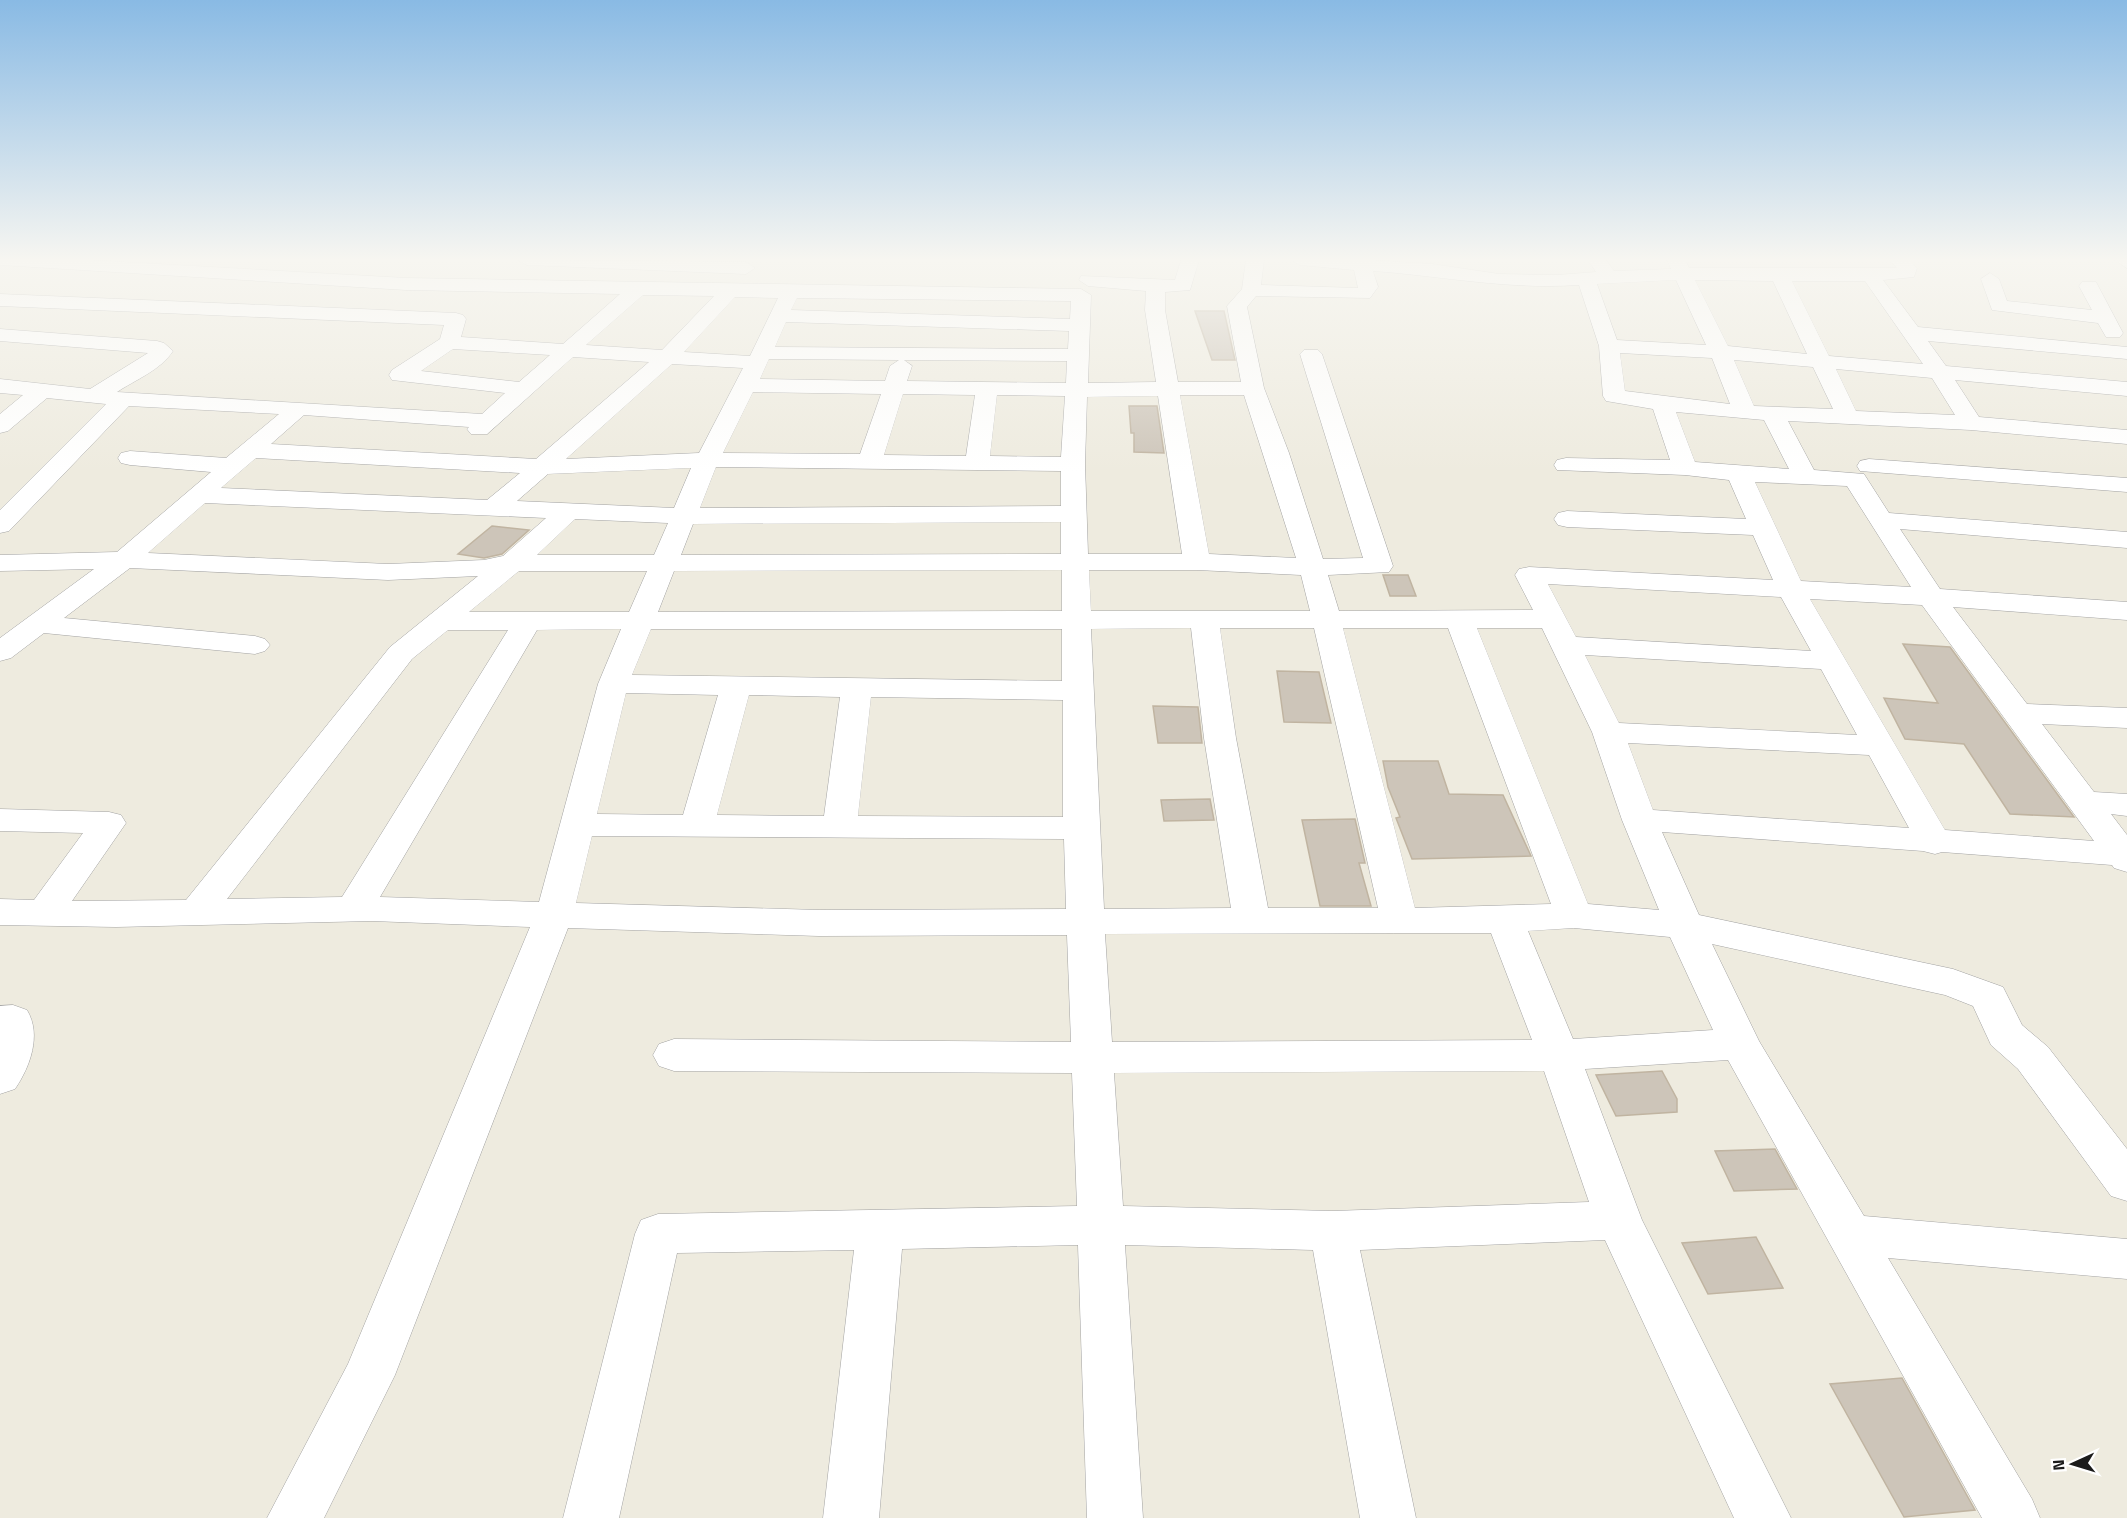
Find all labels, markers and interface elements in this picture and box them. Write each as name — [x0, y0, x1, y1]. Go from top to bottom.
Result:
north arrow — [2043, 1434, 2103, 1494]
text: N — [2046, 1459, 2070, 1471]

